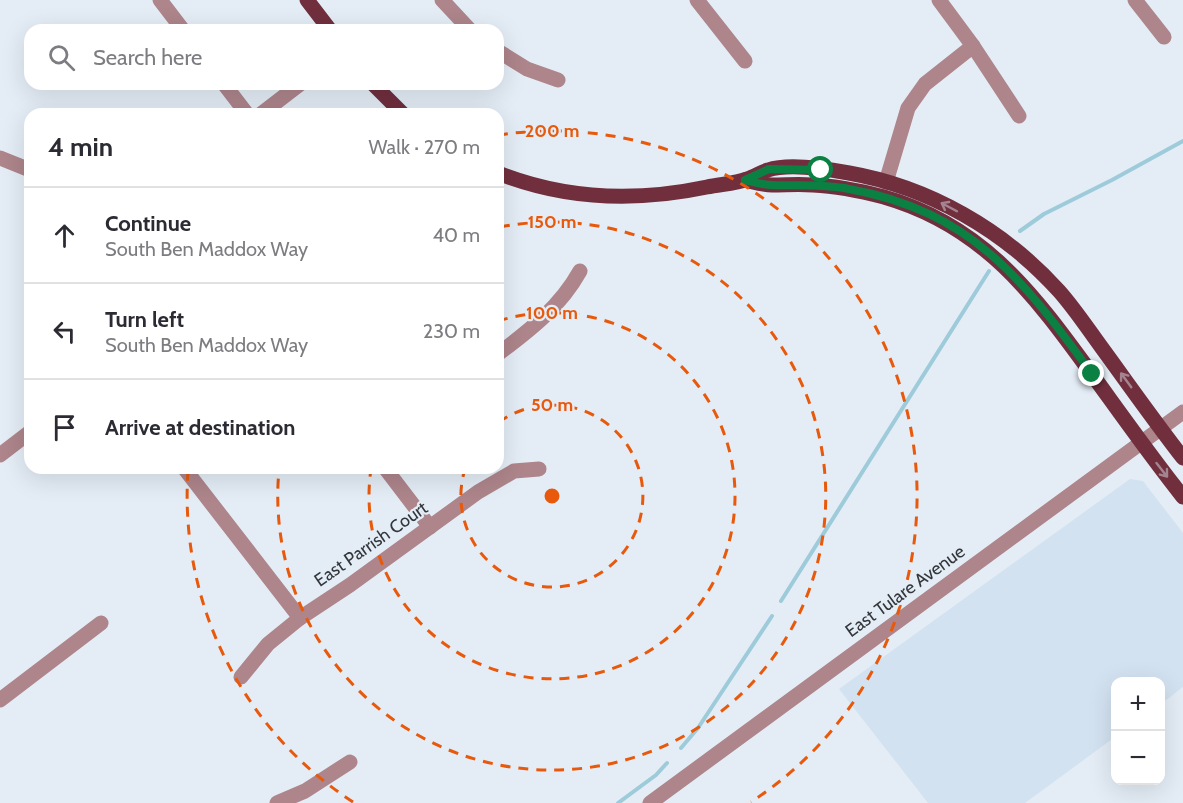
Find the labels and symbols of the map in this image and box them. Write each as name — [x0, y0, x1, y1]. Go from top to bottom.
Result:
text: 200 m — [525, 120, 579, 142]
route start — [807, 156, 833, 182]
one-way arrow — [941, 201, 958, 213]
text: 150 m — [528, 211, 576, 233]
text: 100 m — [526, 302, 578, 324]
route end — [1078, 360, 1104, 386]
one-way arrow — [1120, 373, 1132, 389]
text: 50 m — [531, 394, 573, 416]
one-way arrow — [1155, 462, 1168, 478]
centre of rings — [542, 486, 562, 506]
street label: East Parrish Court — [310, 497, 432, 591]
street label: East Tulare Avenue — [841, 540, 969, 642]

